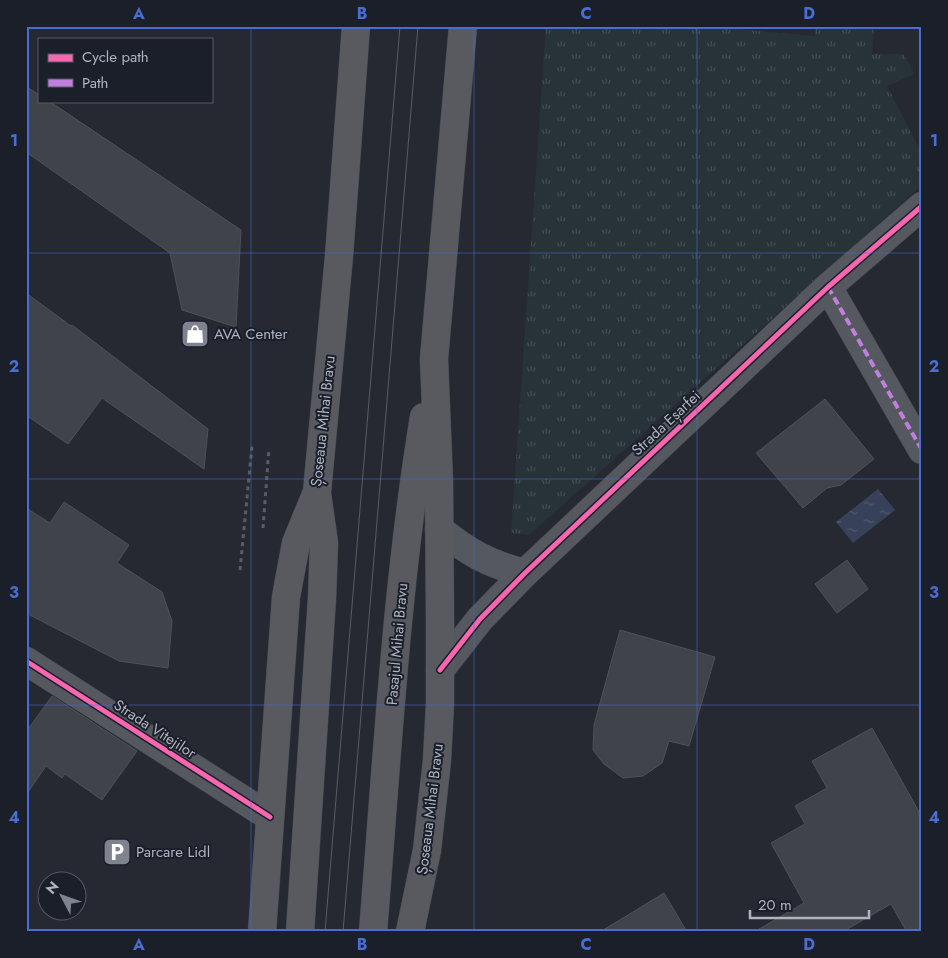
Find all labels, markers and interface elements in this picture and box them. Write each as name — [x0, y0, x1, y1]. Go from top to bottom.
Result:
text: A — [132, 2, 145, 25]
text: B — [357, 2, 367, 25]
text: C — [580, 2, 592, 25]
text: D — [803, 2, 815, 25]
legend — [38, 38, 212, 102]
text: Cycle path — [82, 46, 149, 68]
text: Path — [82, 72, 108, 94]
text: 1 — [10, 129, 18, 152]
text: 1 — [930, 129, 938, 152]
shop icon: AVA Center — [180, 319, 210, 349]
place label: AVA Center — [214, 323, 288, 345]
street label: Șoseaua Mihai Bravu — [305, 354, 341, 488]
text: 2 — [9, 355, 19, 378]
text: 2 — [929, 355, 939, 378]
street label: Strada Eșarfei — [627, 385, 705, 461]
text: 3 — [9, 581, 19, 604]
text: 3 — [929, 581, 939, 604]
street label: Pasajul Mihai Bravu — [381, 582, 413, 706]
street label: Strada Vitejilor — [110, 694, 201, 764]
street label: Șoseaua Mihai Bravu — [411, 742, 449, 876]
text: 4 — [8, 806, 20, 829]
text: 4 — [928, 806, 940, 829]
parking icon: Parcare Lidl — [102, 837, 132, 867]
place label: Parcare Lidl — [136, 841, 210, 863]
north arrow — [38, 870, 88, 920]
text: N — [41, 877, 63, 898]
scale bar — [750, 888, 869, 920]
text: 20 m — [758, 894, 792, 916]
text: A — [132, 933, 145, 956]
text: B — [357, 933, 367, 956]
text: C — [580, 933, 592, 956]
text: D — [803, 933, 815, 956]

